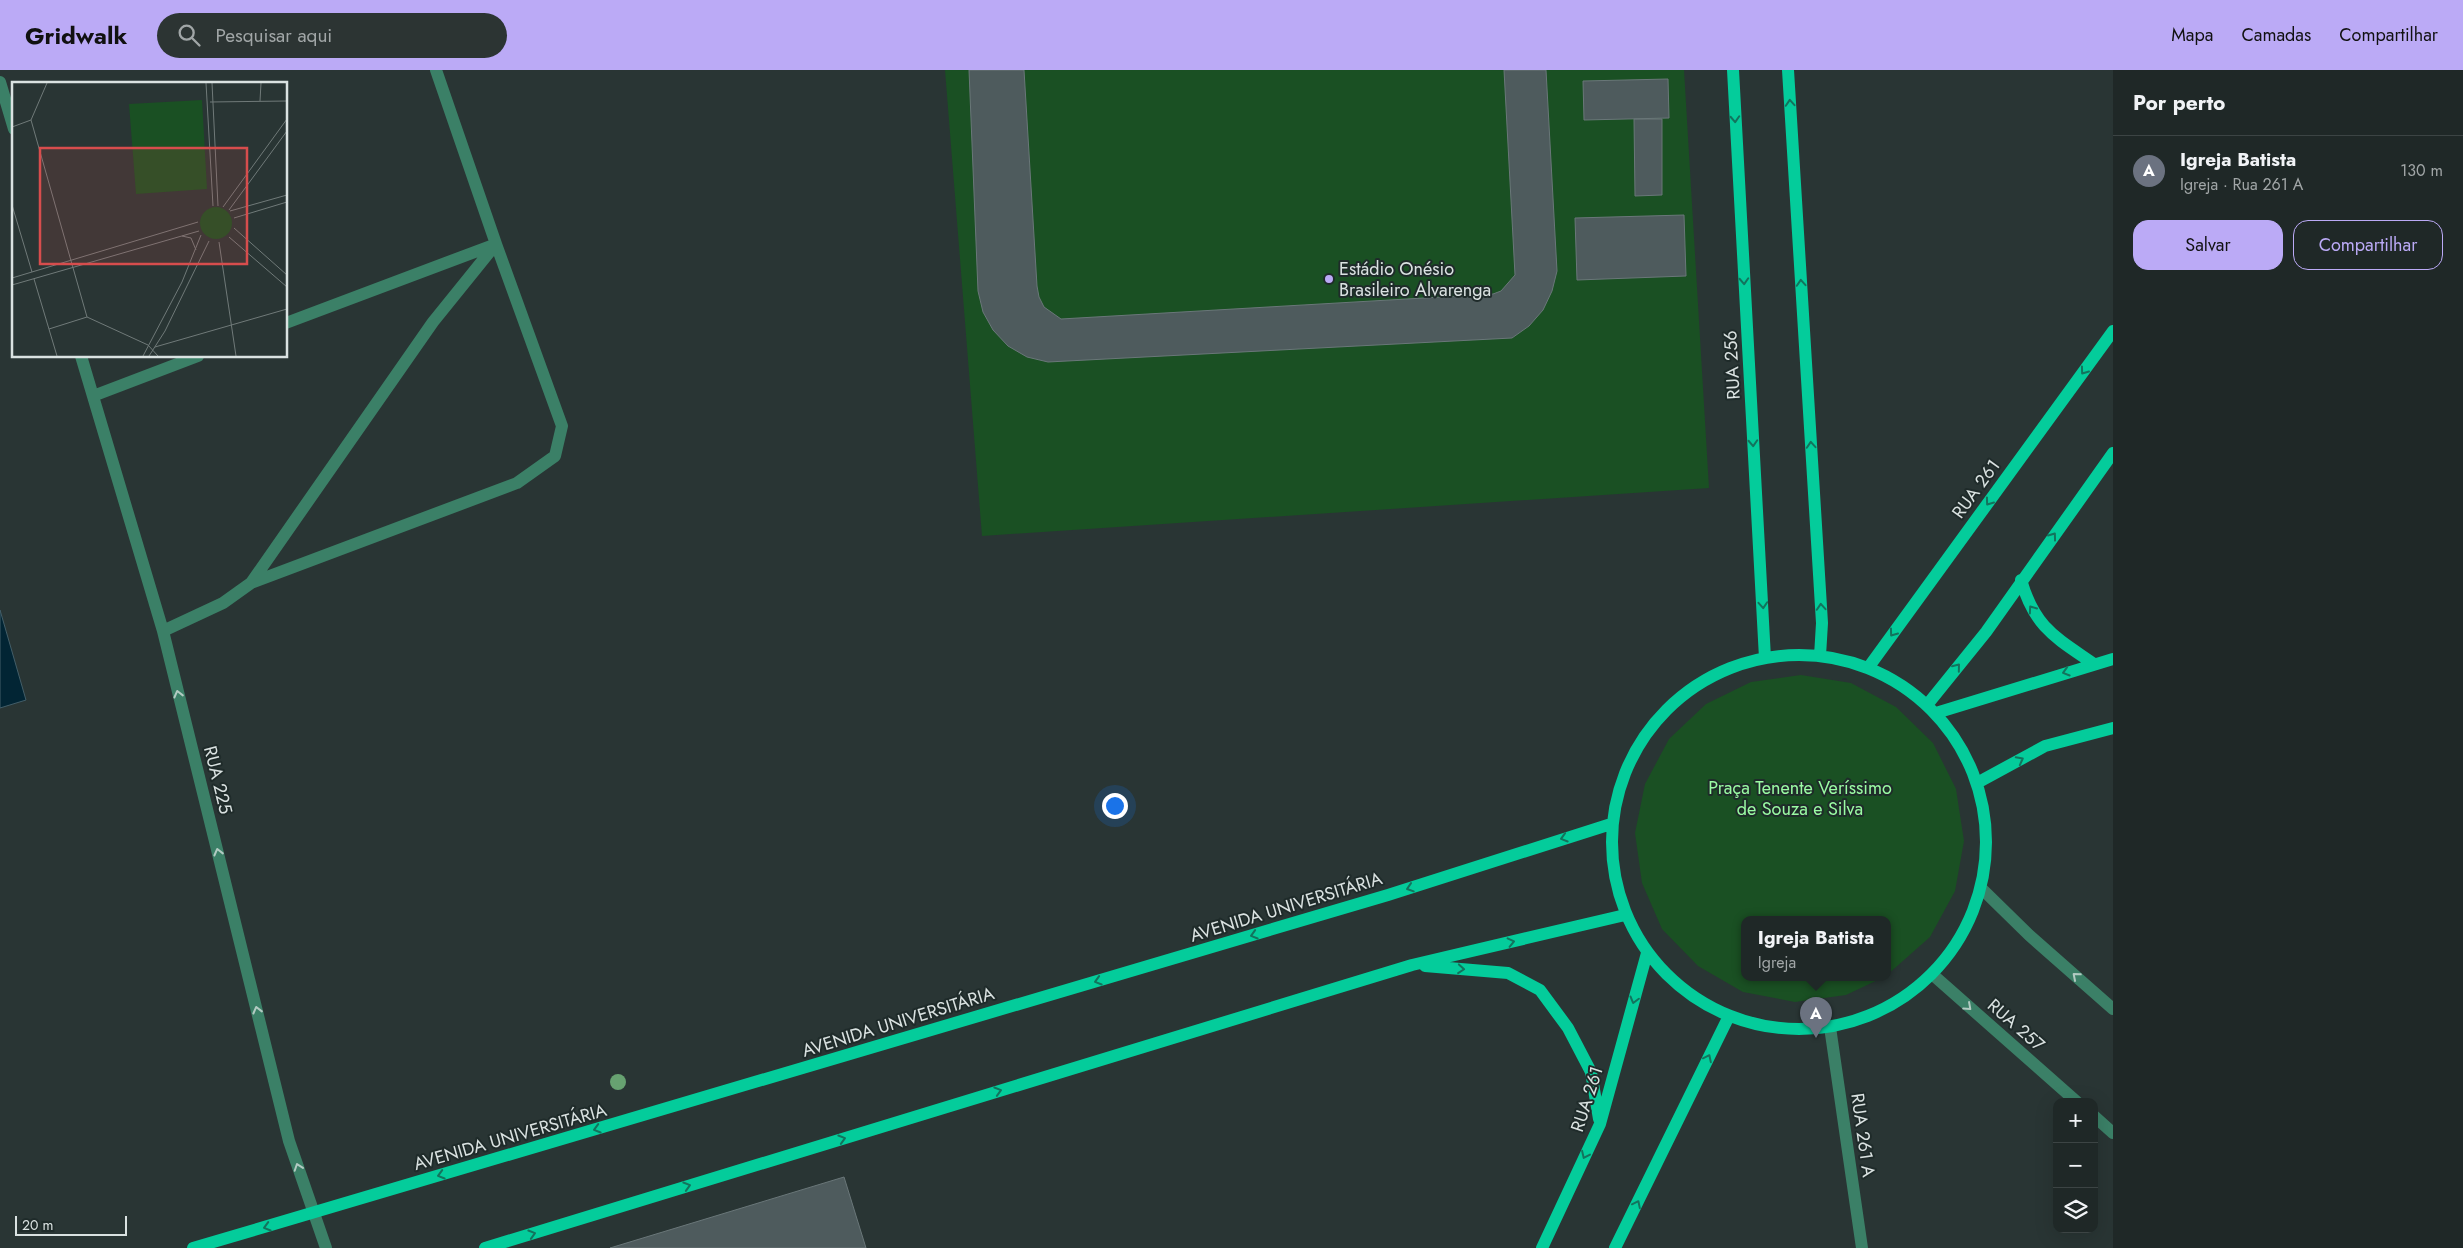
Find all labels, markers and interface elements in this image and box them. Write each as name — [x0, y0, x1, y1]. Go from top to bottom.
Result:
search box — [157, 13, 507, 58]
text: Gridwalk — [25, 18, 127, 53]
icon: search — [175, 21, 203, 49]
text: Pesquisar aqui — [215, 22, 332, 49]
text: Mapa — [2171, 22, 2213, 48]
text: Camadas — [2241, 22, 2311, 48]
text: Compartilhar — [2339, 22, 2438, 48]
inset map — [12, 82, 288, 358]
text: Por perto — [2133, 88, 2225, 118]
one-way arrow — [1784, 99, 1795, 107]
one-way arrow — [1730, 115, 1741, 123]
text: Igreja Batista — [2180, 146, 2296, 173]
text: A — [2143, 159, 2155, 182]
text: 130 m — [2400, 159, 2443, 182]
text: Igreja · Rua 261 A — [2180, 173, 2303, 196]
button: Salvar — [2133, 220, 2283, 270]
button: Compartilhar — [2293, 220, 2443, 270]
place label: Estádio Onésio Brasileiro Alvarenga — [1339, 256, 1491, 303]
marker: Estádio Onésio Brasileiro Alvarenga — [1323, 273, 1335, 285]
one-way arrow — [1739, 277, 1750, 285]
one-way arrow — [1795, 279, 1806, 287]
street label: RUA 256 — [1717, 330, 1747, 400]
one-way arrow — [2081, 365, 2091, 374]
one-way arrow — [1748, 439, 1759, 447]
one-way arrow — [1805, 441, 1816, 449]
street label: RUA 261 — [1946, 454, 2006, 524]
one-way arrow — [1986, 496, 1995, 506]
one-way arrow — [2047, 532, 2056, 542]
one-way arrow — [1757, 602, 1768, 610]
one-way arrow — [1816, 603, 1827, 611]
one-way arrow — [2029, 606, 2039, 615]
one-way arrow — [1890, 628, 1900, 637]
one-way arrow — [1952, 664, 1960, 673]
one-way arrow — [2063, 667, 2071, 677]
one-way arrow — [174, 691, 184, 699]
street label: RUA 225 — [197, 743, 239, 817]
one-way arrow — [2015, 756, 2024, 766]
park label: Praça Tenente Veríssimo de Souza e Silva — [1708, 775, 1892, 822]
your location — [1102, 793, 1128, 819]
one-way arrow — [1561, 832, 1569, 842]
one-way arrow — [213, 848, 224, 857]
street label: AVENIDA UNIVERSITÁRIA — [1187, 865, 1385, 949]
one-way arrow — [1406, 882, 1415, 892]
popup — [1741, 916, 1891, 981]
text: Igreja Batista — [1758, 924, 1874, 951]
one-way arrow — [1251, 929, 1259, 939]
one-way arrow — [1506, 937, 1515, 948]
text: Igreja — [1758, 951, 1796, 974]
one-way arrow — [1457, 963, 1465, 974]
one-way arrow — [2073, 973, 2082, 982]
one-way arrow — [1095, 975, 1103, 985]
street label: AVENIDA UNIVERSITÁRIA — [799, 980, 997, 1064]
street label: RUA 257 — [1982, 993, 2051, 1058]
one-way arrow — [1629, 996, 1640, 1005]
pin: A — [1800, 997, 1832, 1038]
one-way arrow — [1963, 1001, 1972, 1010]
one-way arrow — [252, 1005, 263, 1014]
one-way arrow — [1702, 1055, 1712, 1064]
street label: RUA 261 — [1564, 1063, 1610, 1135]
one-way arrow — [993, 1087, 1001, 1097]
street label: RUA 261 A — [1844, 1091, 1882, 1179]
street label: AVENIDA UNIVERSITÁRIA — [410, 1097, 610, 1177]
map controls — [2053, 1098, 2098, 1233]
button: + — [2053, 1098, 2098, 1143]
one-way arrow — [593, 1124, 602, 1134]
one-way arrow — [838, 1134, 846, 1144]
button: − — [2053, 1143, 2098, 1188]
one-way arrow — [1581, 1150, 1592, 1159]
one-way arrow — [294, 1163, 304, 1172]
one-way arrow — [437, 1169, 445, 1179]
one-way arrow — [682, 1182, 691, 1192]
button: layers — [2053, 1188, 2098, 1233]
one-way arrow — [1630, 1200, 1641, 1209]
scale bar — [15, 1213, 128, 1236]
text: 20 m — [22, 1215, 54, 1235]
one-way arrow — [263, 1221, 272, 1231]
one-way arrow — [527, 1229, 535, 1239]

